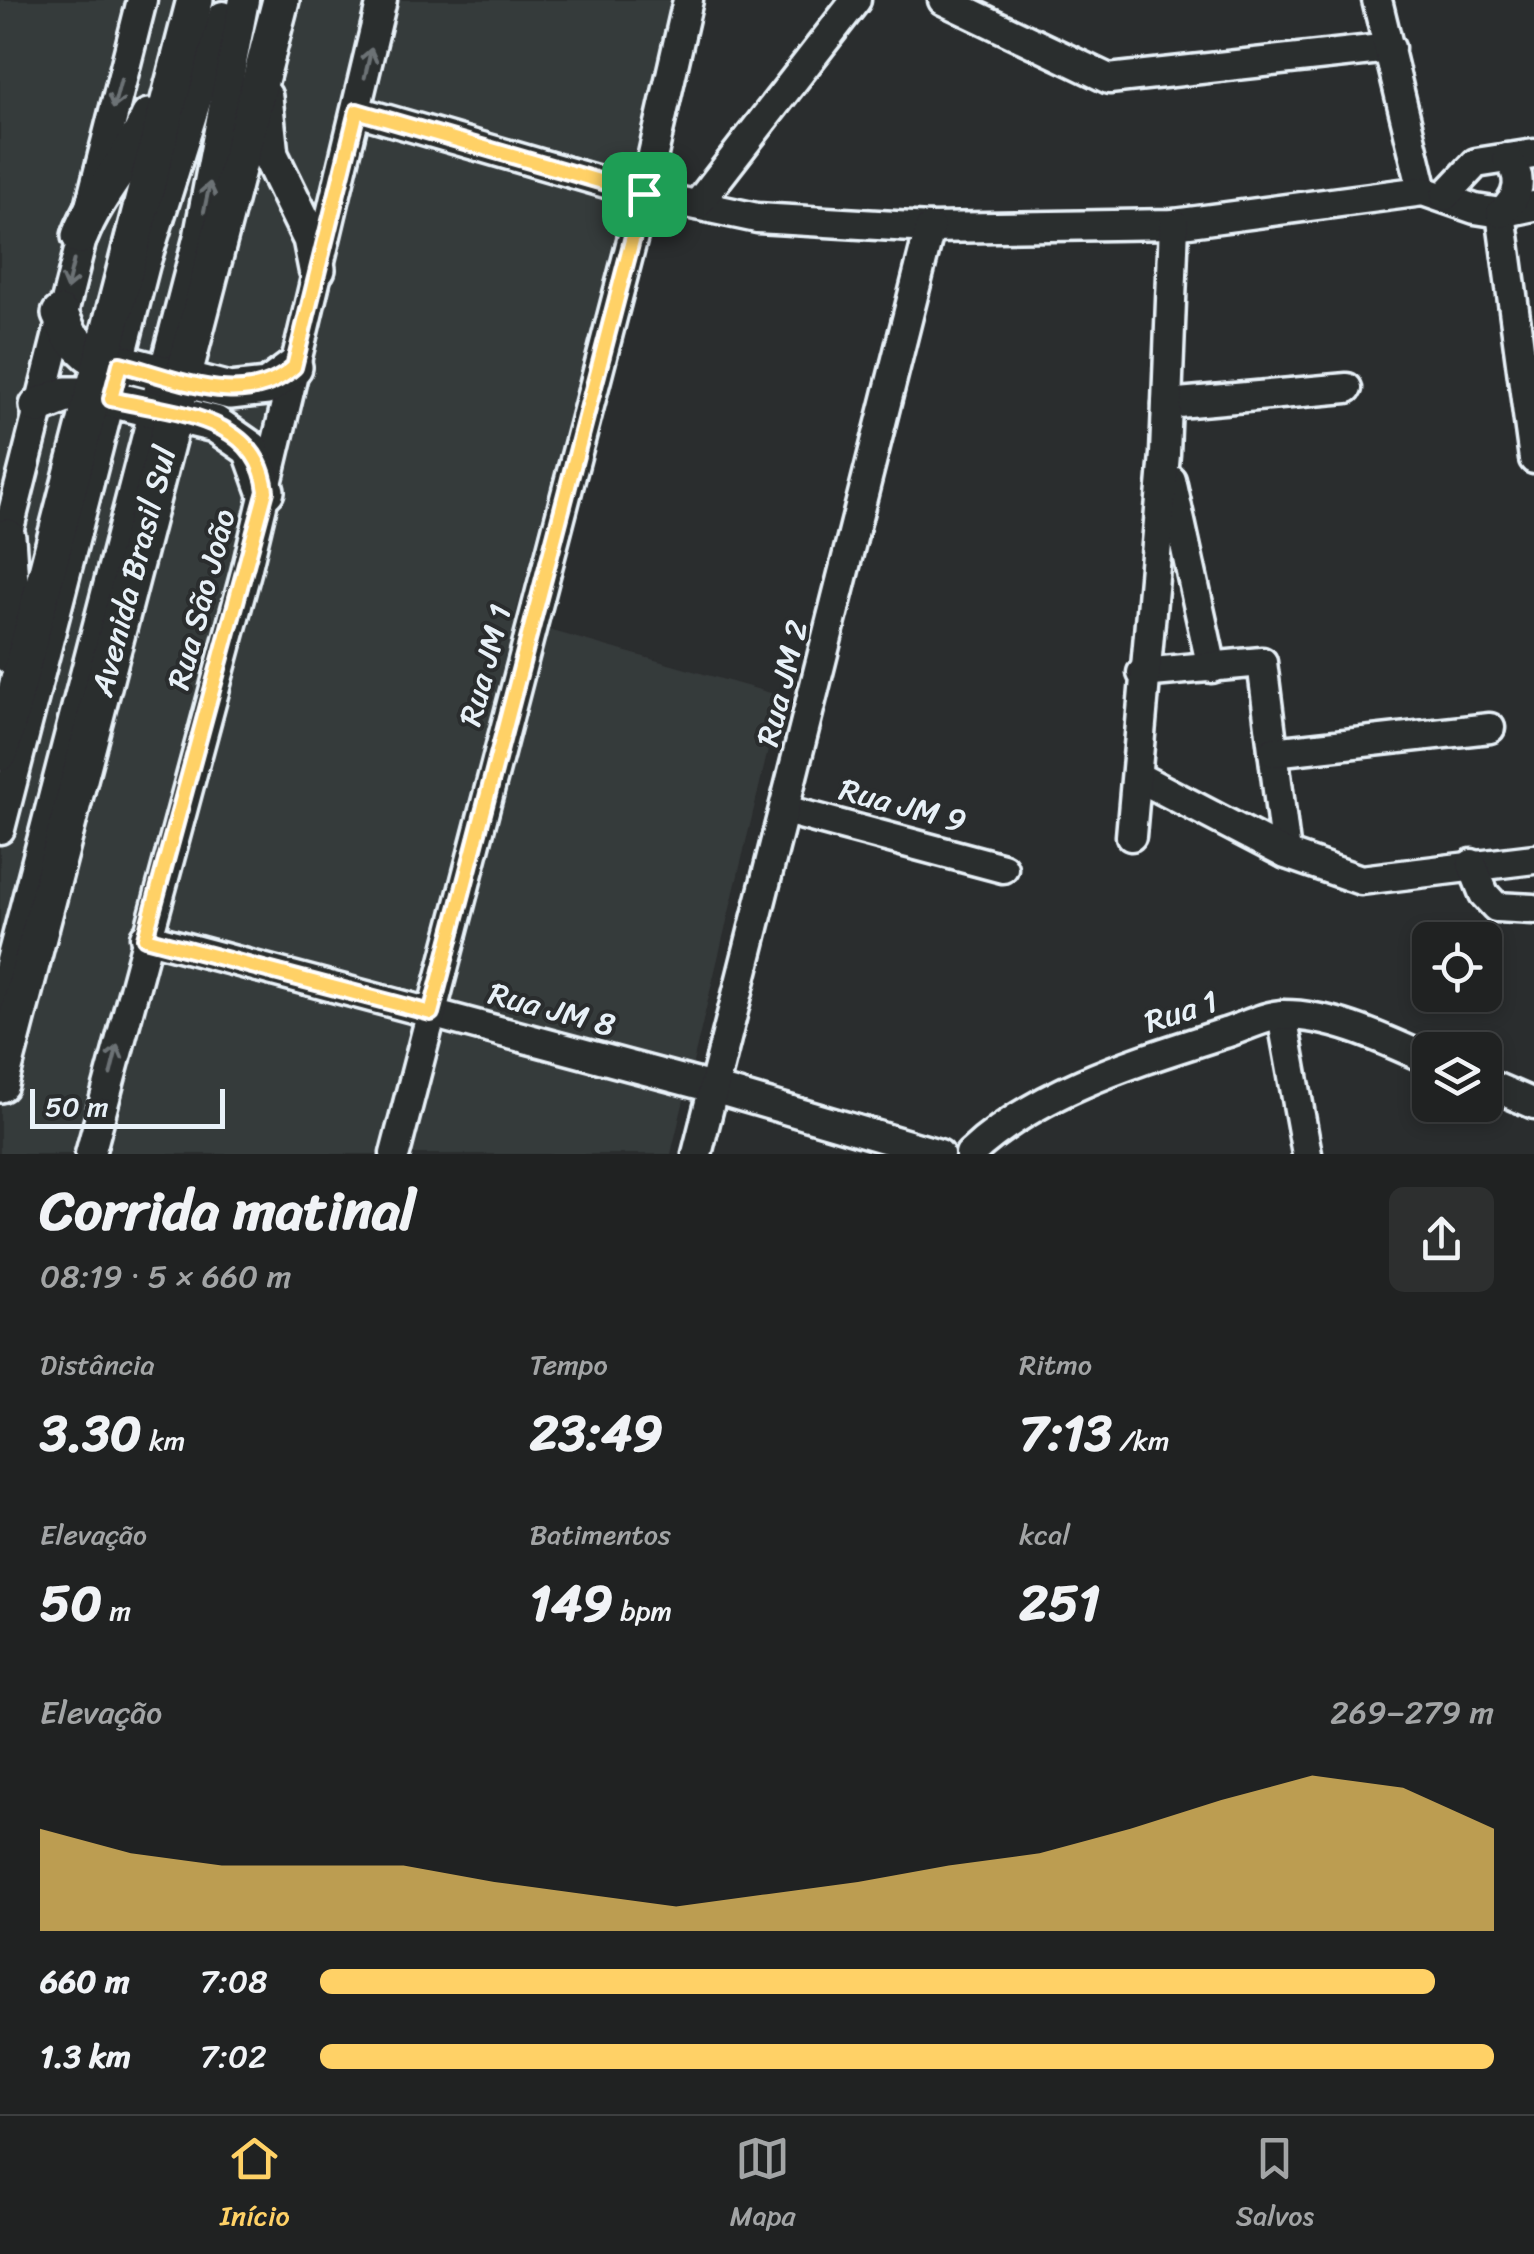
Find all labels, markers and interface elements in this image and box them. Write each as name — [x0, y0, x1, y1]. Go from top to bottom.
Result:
one-way arrow — [359, 48, 378, 80]
one-way arrow — [107, 78, 125, 109]
pin — [602, 152, 687, 237]
icon: arrive — [617, 167, 672, 222]
one-way arrow — [199, 182, 217, 214]
one-way arrow — [60, 258, 78, 290]
street label: Avenida Brasil Sul — [73, 439, 193, 703]
street label: Rua São João — [150, 502, 253, 696]
street label: Rua JM 1 — [442, 598, 529, 732]
street label: Rua JM 2 — [739, 614, 826, 752]
street label: Rua JM 9 — [833, 761, 973, 850]
map controls — [1412, 922, 1502, 1122]
button: locate — [1412, 922, 1502, 1012]
street label: Rua JM 8 — [482, 965, 622, 1054]
street label: Rua 1 — [1137, 973, 1225, 1050]
button: layers — [1412, 1032, 1502, 1122]
one-way arrow — [105, 1044, 124, 1076]
text: 50 m — [45, 1082, 109, 1131]
scale bar — [30, 1084, 225, 1128]
text: Corrida matinal — [40, 1162, 416, 1259]
button: share — [1389, 1187, 1494, 1292]
text: 08:19 · 5 × 660 m — [40, 1248, 291, 1305]
text: Distância — [40, 1340, 155, 1389]
text: Tempo — [530, 1340, 608, 1389]
text: Ritmo — [1019, 1340, 1092, 1389]
text: 3.30 — [40, 1389, 142, 1478]
text: 23:49 — [530, 1389, 663, 1478]
text: 7:13 — [1019, 1389, 1112, 1478]
text: km — [142, 1416, 185, 1465]
text: /km — [1112, 1416, 1169, 1465]
text: Elevação — [40, 1510, 147, 1559]
text: Batimentos — [530, 1510, 671, 1559]
text: kcal — [1019, 1510, 1070, 1559]
text: 50 — [40, 1559, 102, 1648]
text: 149 — [530, 1559, 613, 1648]
text: 251 — [1019, 1559, 1100, 1648]
text: m — [102, 1586, 131, 1635]
text: bpm — [613, 1586, 672, 1635]
text: Elevação — [40, 1684, 162, 1741]
text: 269–279 m — [1330, 1684, 1494, 1741]
text: 660 m — [40, 1953, 129, 2010]
text: 7:08 — [200, 1953, 267, 2010]
text: 1.3 km — [40, 2028, 131, 2085]
text: 7:02 — [200, 2028, 267, 2085]
tab: Início — [220, 2131, 290, 2240]
tab: Mapa — [730, 2131, 796, 2240]
tab: Salvos — [1236, 2131, 1314, 2240]

